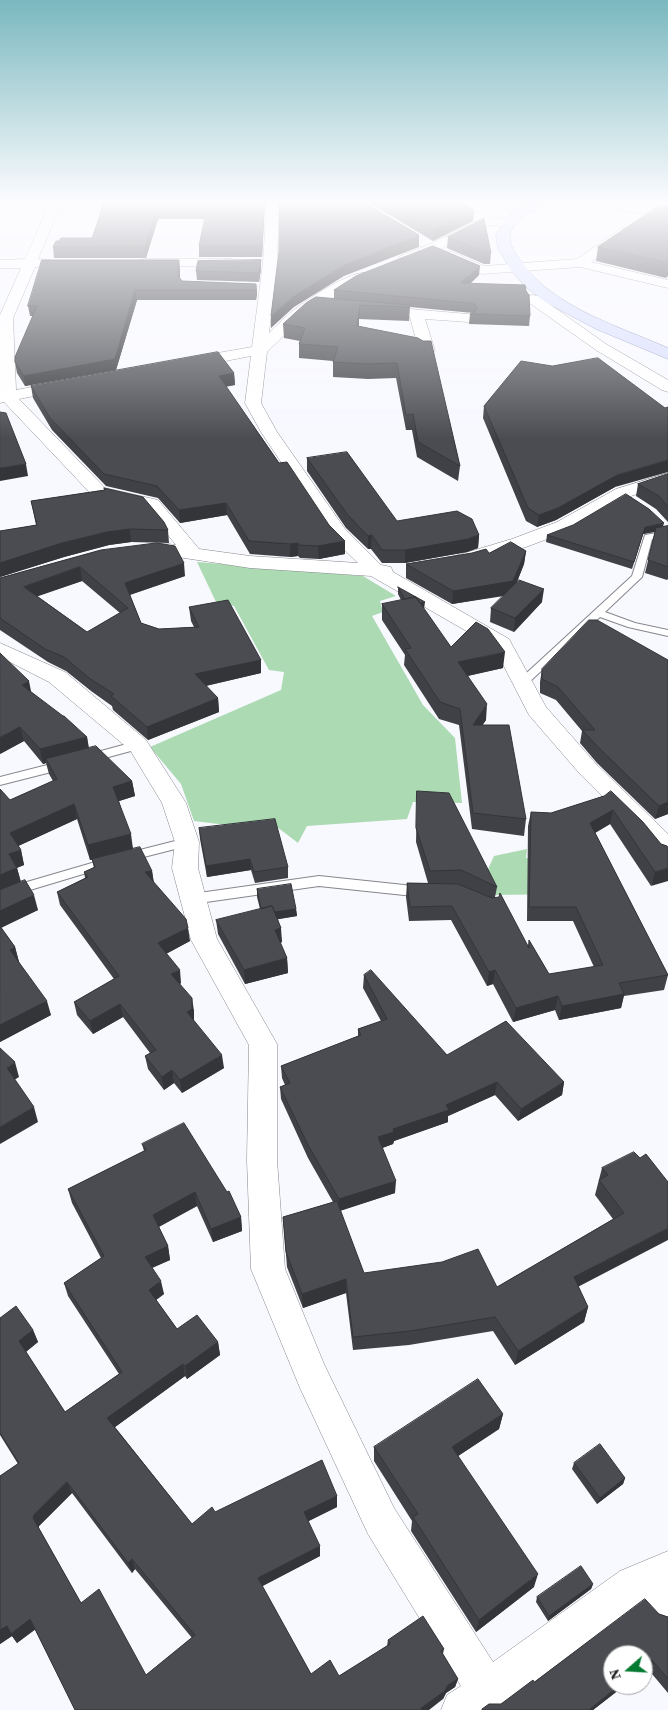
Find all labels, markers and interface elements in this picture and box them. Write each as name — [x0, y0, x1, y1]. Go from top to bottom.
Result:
north arrow — [603, 1645, 653, 1695]
text: N — [604, 1666, 626, 1683]

